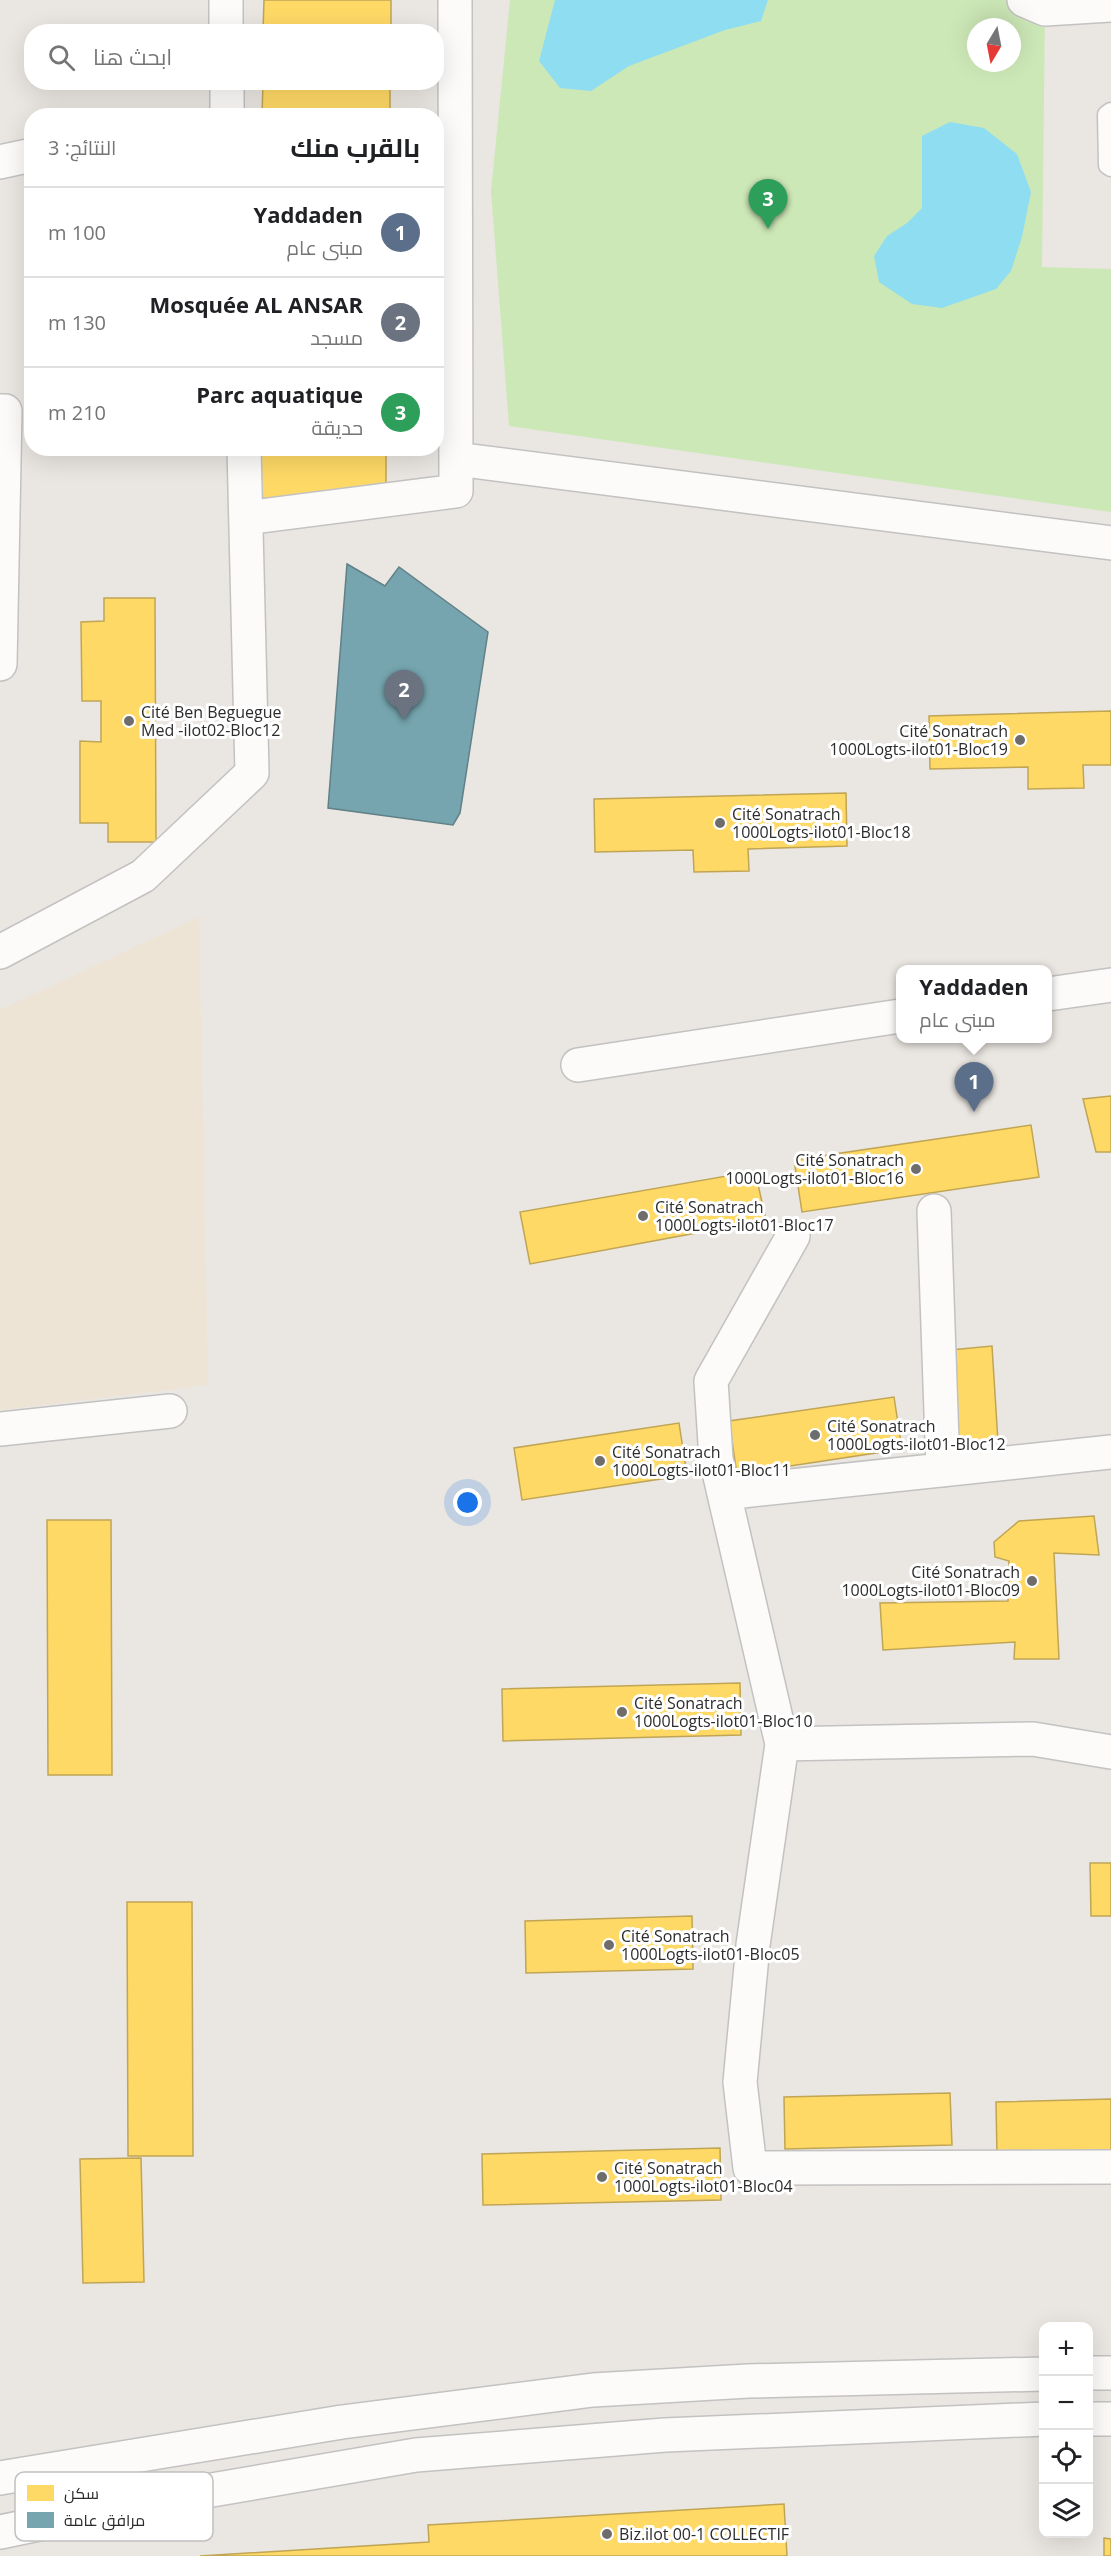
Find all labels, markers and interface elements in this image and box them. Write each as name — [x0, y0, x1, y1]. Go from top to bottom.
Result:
north arrow — [967, 18, 1021, 72]
search box — [24, 24, 444, 90]
icon: search — [45, 41, 78, 74]
text: ابحث هنا — [93, 41, 172, 71]
text: بالقرب منك — [291, 129, 420, 165]
text: النتائج: 3 — [48, 134, 116, 161]
pin: 3 — [748, 180, 788, 229]
text: Yaddaden — [253, 199, 363, 229]
text: 100 m — [48, 219, 106, 246]
text: 1 — [395, 219, 406, 246]
text: مبنى عام — [287, 234, 363, 261]
text: Mosquée AL ANSAR — [149, 289, 363, 319]
text: 130 m — [48, 309, 106, 336]
text: 2 — [395, 309, 406, 336]
text: مسجد — [310, 324, 363, 351]
text: Parc aquatique — [196, 379, 363, 409]
text: 210 m — [48, 399, 106, 426]
text: 3 — [395, 399, 406, 426]
text: حديقة — [312, 414, 363, 441]
pin: 2 — [384, 670, 424, 720]
place label: Cité Ben Beguegue Med -ilot02-Bloc12 — [141, 701, 282, 741]
marker: Cité Ben Beguegue Med -ilot02-Bloc12 — [122, 714, 136, 728]
place label: Cité Sonatrach 1000Logts-ilot01-Bloc19 — [829, 720, 1008, 760]
marker: Cité Sonatrach 1000Logts-ilot01-Bloc19 — [1013, 733, 1027, 747]
place label: Cité Sonatrach 1000Logts-ilot01-Bloc18 — [732, 803, 911, 843]
marker: Cité Sonatrach 1000Logts-ilot01-Bloc18 — [713, 816, 727, 830]
popup — [896, 965, 1052, 1043]
text: Yaddaden — [919, 971, 1029, 1001]
text: مبنى عام — [919, 1006, 996, 1033]
pin: 1 — [954, 1062, 994, 1112]
place label: Cité Sonatrach 1000Logts-ilot01-Bloc16 — [725, 1149, 904, 1189]
marker: Cité Sonatrach 1000Logts-ilot01-Bloc16 — [909, 1162, 923, 1176]
place label: Cité Sonatrach 1000Logts-ilot01-Bloc17 — [655, 1196, 834, 1236]
marker: Cité Sonatrach 1000Logts-ilot01-Bloc17 — [636, 1209, 650, 1223]
place label: Cité Sonatrach 1000Logts-ilot01-Bloc12 — [827, 1415, 1006, 1455]
marker: Cité Sonatrach 1000Logts-ilot01-Bloc12 — [808, 1428, 822, 1442]
place label: Cité Sonatrach 1000Logts-ilot01-Bloc11 — [612, 1441, 791, 1481]
marker: Cité Sonatrach 1000Logts-ilot01-Bloc11 — [593, 1454, 607, 1468]
your location — [453, 1488, 482, 1517]
place label: Cité Sonatrach 1000Logts-ilot01-Bloc09 — [841, 1561, 1020, 1601]
marker: Cité Sonatrach 1000Logts-ilot01-Bloc09 — [1025, 1574, 1039, 1588]
place label: Cité Sonatrach 1000Logts-ilot01-Bloc10 — [634, 1692, 813, 1732]
marker: Cité Sonatrach 1000Logts-ilot01-Bloc10 — [615, 1705, 629, 1719]
place label: Cité Sonatrach 1000Logts-ilot01-Bloc05 — [621, 1925, 800, 1965]
marker: Cité Sonatrach 1000Logts-ilot01-Bloc05 — [602, 1938, 616, 1952]
place label: Cité Sonatrach 1000Logts-ilot01-Bloc04 — [614, 2157, 793, 2197]
marker: Cité Sonatrach 1000Logts-ilot01-Bloc04 — [595, 2170, 609, 2184]
map controls — [1039, 2322, 1093, 2538]
button: + — [1039, 2322, 1093, 2376]
button: − — [1039, 2376, 1093, 2430]
button: locate — [1039, 2430, 1093, 2484]
legend — [15, 2472, 213, 2541]
text: سكن — [64, 2482, 99, 2504]
button: layers — [1039, 2484, 1093, 2538]
text: مرافق عامة — [64, 2509, 145, 2531]
place label: Biz.ilot 00-1 COLLECTIF — [619, 2523, 789, 2545]
marker: Biz.ilot 00-1 COLLECTIF — [600, 2527, 614, 2541]

